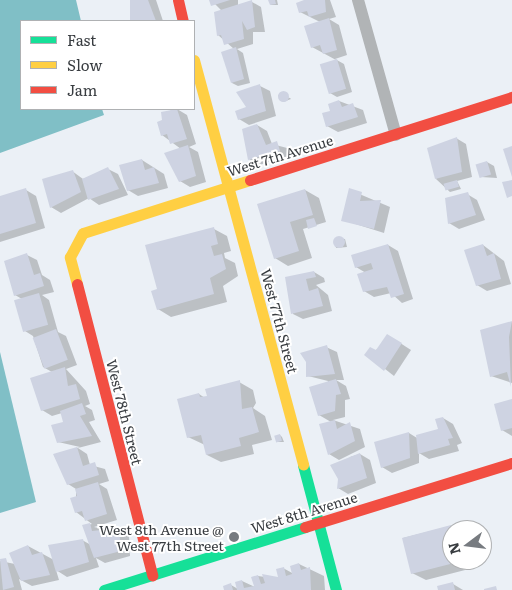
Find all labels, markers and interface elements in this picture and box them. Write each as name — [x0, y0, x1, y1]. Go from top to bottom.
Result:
legend — [20, 20, 195, 110]
text: Fast — [67, 28, 96, 51]
text: Slow — [67, 53, 102, 76]
text: Jam — [67, 78, 97, 101]
street label: West 7th Avenue — [225, 131, 335, 179]
street label: West 77th Street — [258, 267, 302, 375]
street label: West 78th Street — [104, 357, 146, 467]
street label: West 8th Avenue — [249, 488, 359, 536]
north arrow — [442, 520, 492, 570]
place label: West 8th Avenue @ West 77th Street — [99, 521, 224, 554]
marker: West 8th Avenue @ West 77th Street — [228, 531, 240, 543]
text: N — [442, 540, 465, 557]

